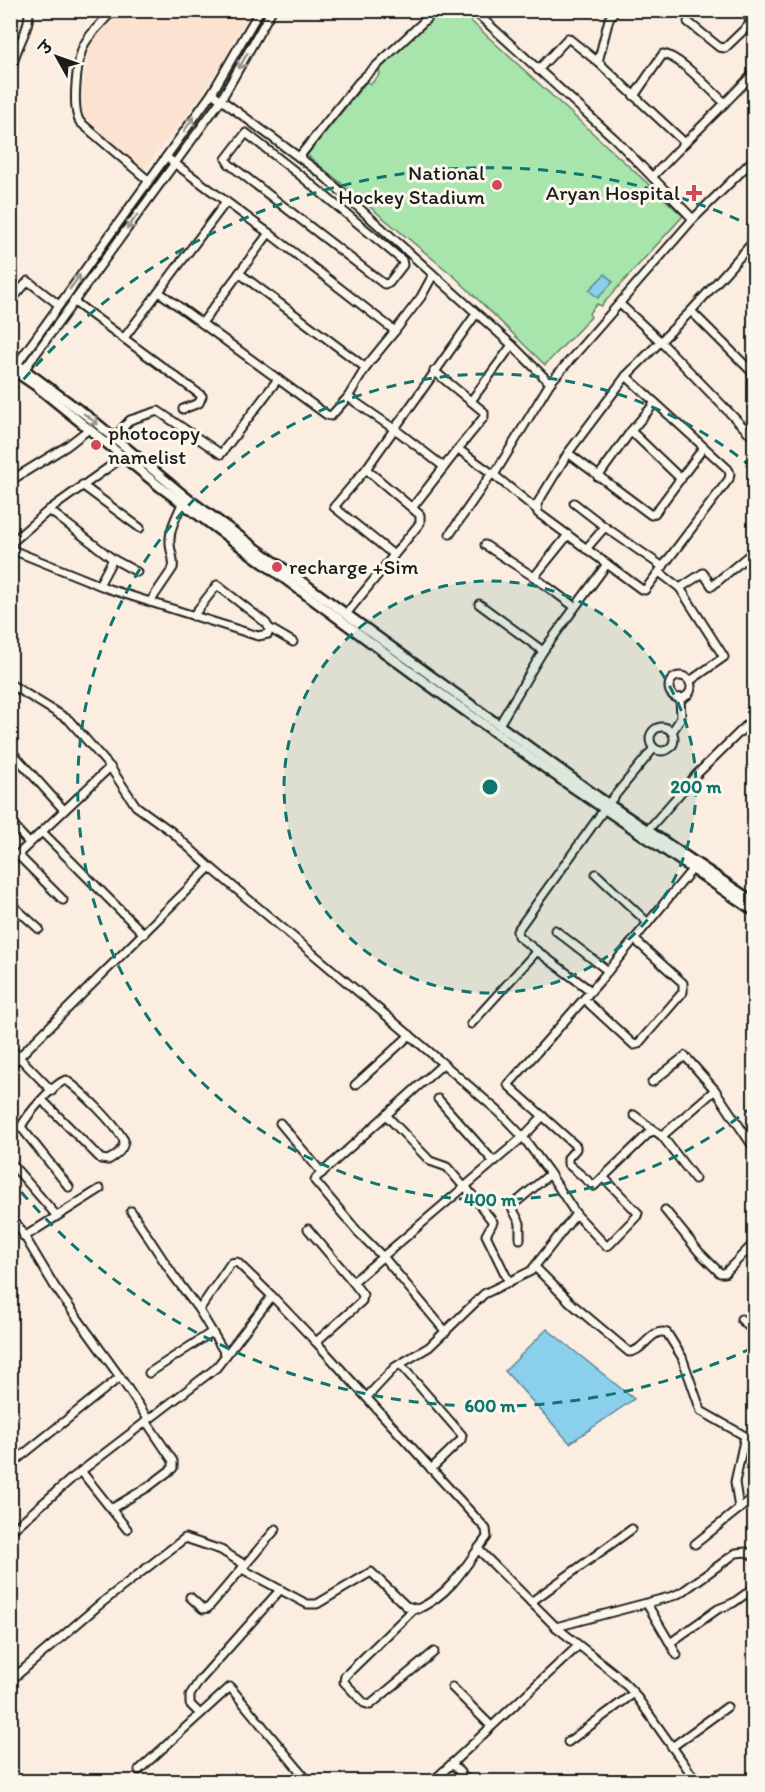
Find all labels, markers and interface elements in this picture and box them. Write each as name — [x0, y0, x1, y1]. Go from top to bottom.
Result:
north arrow — [27, 27, 87, 87]
text: उ — [34, 36, 57, 59]
one-way arrow — [236, 52, 248, 69]
one-way arrow — [183, 117, 195, 133]
place label: National Hockey Stadium — [338, 160, 485, 209]
marker: National Hockey Stadium — [490, 178, 504, 192]
place label: Aryan Hospital — [546, 180, 680, 205]
marker: Aryan Hospital — [685, 184, 703, 202]
one-way arrow — [126, 213, 138, 229]
one-way arrow — [69, 275, 81, 291]
one-way arrow — [83, 413, 99, 425]
place label: photocopy namelist — [108, 420, 200, 469]
marker: photocopy namelist — [89, 438, 103, 452]
place label: recharge +Sim — [289, 554, 419, 579]
marker: recharge +Sim — [270, 560, 284, 574]
text: 200 m — [671, 776, 722, 798]
centre of rings — [480, 777, 500, 797]
text: 400 m — [464, 1189, 517, 1211]
text: 600 m — [465, 1395, 516, 1417]

